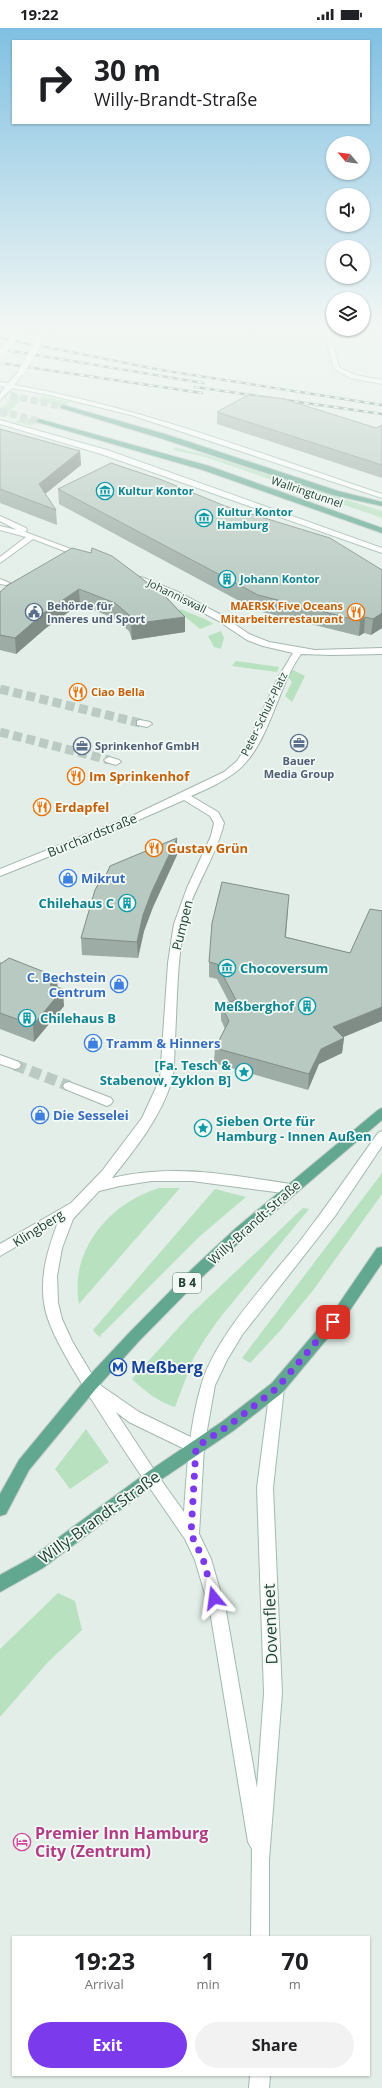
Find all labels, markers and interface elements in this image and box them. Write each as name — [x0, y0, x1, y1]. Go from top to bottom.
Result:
text: 19:22 — [20, 4, 59, 24]
text: 30 m — [94, 51, 161, 89]
icon: right — [28, 56, 80, 108]
text: Willy-Brandt-Straße — [94, 87, 257, 111]
north arrow — [326, 136, 370, 180]
map controls — [326, 136, 370, 336]
button: sound — [326, 188, 370, 232]
button: search — [326, 240, 370, 284]
button: layers — [326, 292, 370, 336]
street label: Wallringtunnel — [269, 472, 345, 511]
museum icon: Kultur Kontor — [95, 481, 115, 501]
place label: Kultur Kontor — [118, 483, 194, 498]
place label: Kultur Kontor Hamburg — [217, 504, 293, 532]
museum icon: Kultur Kontor Hamburg — [194, 508, 214, 528]
building icon: Johann Kontor — [217, 569, 237, 589]
place label: Johann Kontor — [239, 571, 320, 586]
street label: Johanniswall — [144, 574, 209, 616]
place label: Behörde für Inneres und Sport — [47, 598, 146, 626]
place label: MAERSK Five Oceans Mitarbeiterrestaurant — [221, 598, 344, 626]
public building icon: Behörde für Inneres und Sport — [24, 602, 44, 622]
restaurant icon: MAERSK Five Oceans Mitarbeiterrestaurant — [346, 602, 366, 622]
street label: Peter-Schulz-Platz — [237, 669, 290, 758]
restaurant icon: Ciao Bella — [68, 682, 88, 702]
place label: Ciao Bella — [91, 684, 145, 699]
office icon: Bauer Media Group — [289, 733, 309, 753]
office icon: Sprinkenhof GmbH — [72, 736, 92, 756]
place label: Sprinkenhof GmbH — [95, 738, 199, 753]
place label: Bauer Media Group — [264, 753, 334, 781]
restaurant icon: Im Sprinkenhof — [66, 766, 86, 786]
place label: Im Sprinkenhof — [89, 767, 190, 785]
restaurant icon: Erdapfel — [32, 797, 52, 817]
place label: Erdapfel — [55, 798, 109, 816]
street label: Burchardstraße — [45, 809, 139, 861]
restaurant icon: Gustav Grün — [144, 838, 164, 858]
place label: Gustav Grün — [167, 839, 248, 857]
shop icon: Mikrut — [58, 868, 78, 888]
place label: Mikrut — [81, 869, 126, 887]
building icon: Chilehaus C — [117, 893, 137, 913]
place label: Chilehaus C — [38, 894, 114, 912]
street label: Pumpen — [167, 898, 197, 952]
museum icon: Chocoversum — [217, 958, 237, 978]
place label: Chocoversum — [240, 959, 328, 977]
place label: C. Bechstein Centrum — [27, 968, 106, 1001]
shop icon: C. Bechstein Centrum — [109, 974, 129, 994]
building icon: Meßberghof — [297, 996, 317, 1016]
place label: Meßberghof — [214, 997, 295, 1015]
building icon: Chilehaus B — [17, 1008, 37, 1028]
place label: Chilehaus B — [40, 1009, 116, 1027]
shop icon: Tramm & Hinners — [83, 1033, 103, 1053]
place label: Tramm & Hinners — [106, 1034, 220, 1052]
place label: [Fa. Tesch & Stabenow, Zyklon B] — [100, 1056, 231, 1089]
place icon: [Fa. Tesch & Stabenow, Zyklon B] — [234, 1062, 254, 1082]
shop icon: Die Sesselei — [30, 1105, 50, 1125]
place label: Die Sesselei — [53, 1106, 129, 1124]
place label: Sieben Orte für Hamburg - Innen Außen — [216, 1112, 372, 1145]
place icon: Sieben Orte für Hamburg - Innen Außen — [193, 1118, 213, 1138]
street label: Willy-Brandt-Straße — [204, 1176, 304, 1268]
street label: Klingberg — [9, 1205, 67, 1251]
road number: B 4 — [173, 1273, 201, 1293]
pin — [316, 1305, 350, 1339]
icon: arrive — [322, 1311, 344, 1333]
place label: Meßberg — [131, 1356, 203, 1378]
metro station icon: Meßberg — [108, 1357, 128, 1377]
street label: Willy-Brandt-Straße — [34, 1465, 164, 1569]
position arrow — [193, 1577, 235, 1619]
street label: Dovenfleet — [258, 1583, 282, 1665]
place label: Premier Inn Hamburg City (Zentrum) — [35, 1822, 208, 1862]
hotel icon: Premier Inn Hamburg City (Zentrum) — [12, 1832, 32, 1852]
text: 19:23 — [73, 1944, 135, 1977]
text: 1 — [201, 1944, 215, 1977]
text: 70 — [281, 1944, 309, 1977]
text: Arrival — [85, 1975, 124, 1993]
text: min — [196, 1975, 220, 1993]
text: m — [289, 1975, 301, 1993]
button: Exit — [28, 2022, 187, 2068]
button: Share — [195, 2022, 354, 2068]

